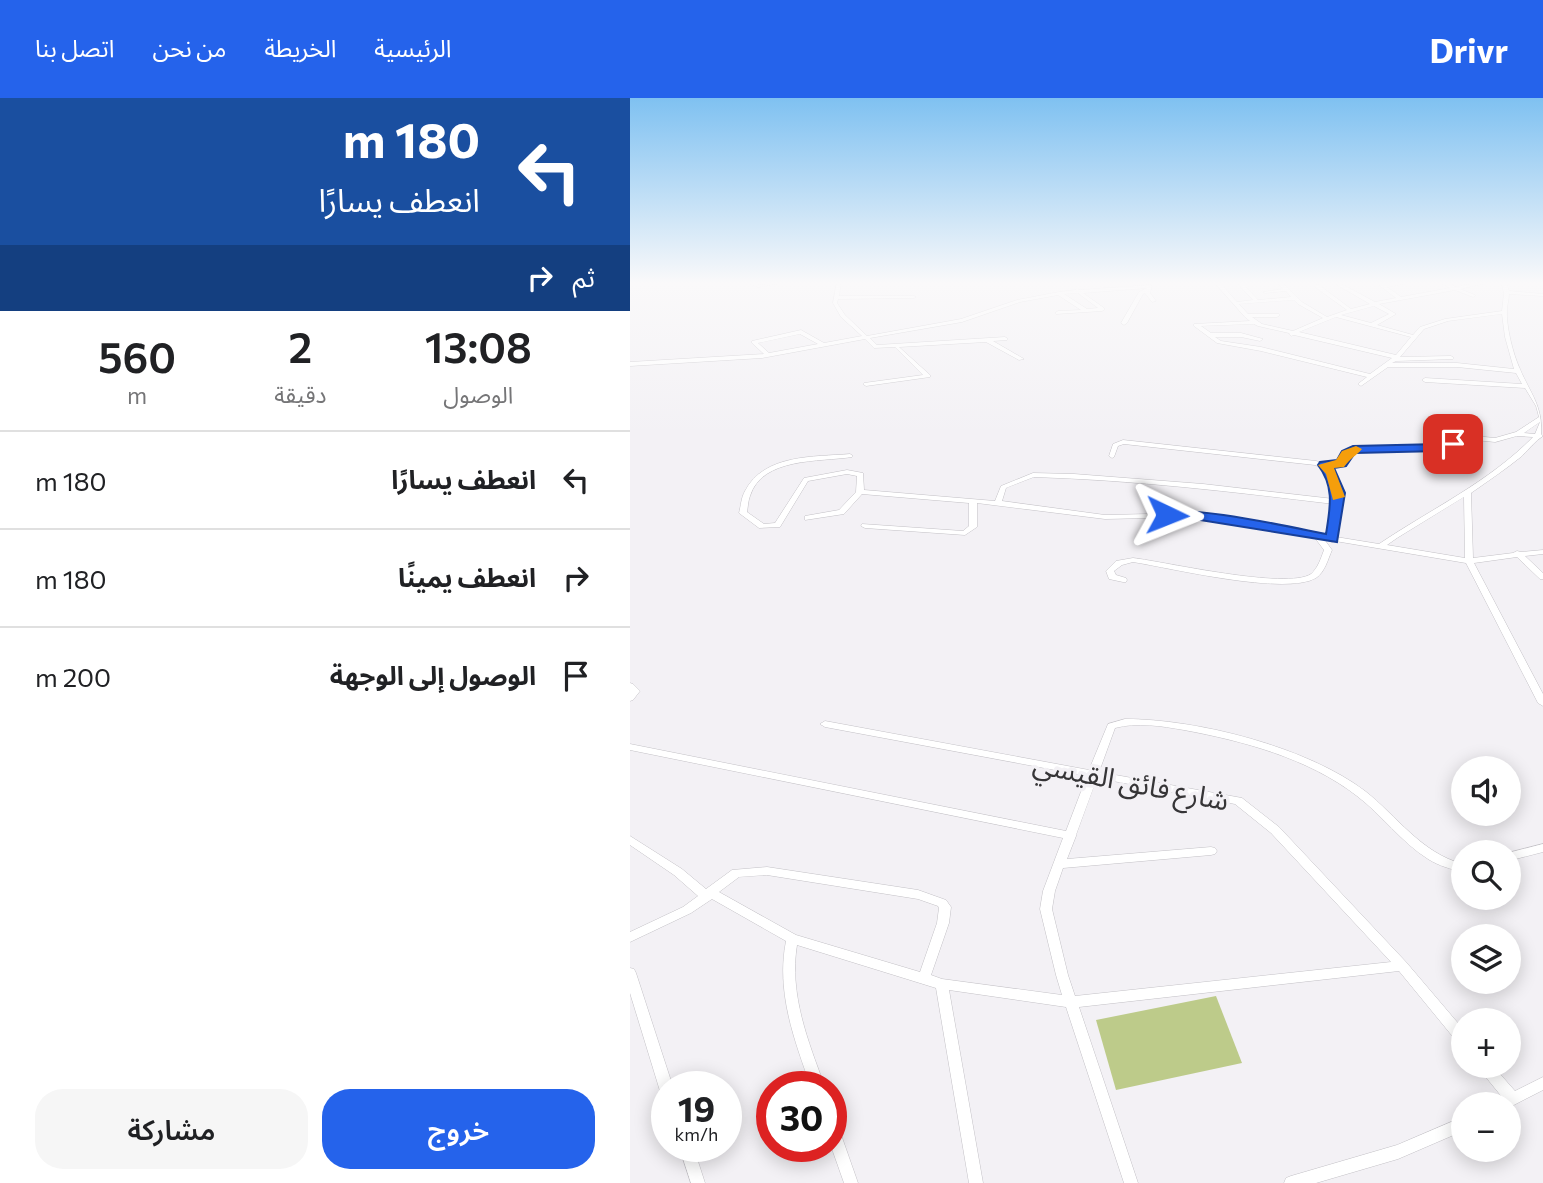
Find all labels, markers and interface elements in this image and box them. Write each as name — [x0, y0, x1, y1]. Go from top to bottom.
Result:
text: Drivr — [1429, 29, 1508, 70]
text: اتصل بنا — [35, 33, 114, 62]
text: من نحن — [152, 33, 226, 62]
text: الخريطة — [264, 33, 336, 62]
text: الرئيسية — [374, 33, 452, 62]
text: 180 m — [343, 108, 480, 168]
icon: left — [504, 126, 595, 217]
text: انعطف يسارًا — [318, 179, 480, 219]
icon: right — [521, 259, 559, 297]
text: ثم — [573, 261, 595, 292]
text: 2 — [288, 320, 312, 372]
text: 13:08 — [425, 320, 532, 372]
text: 560 — [98, 330, 176, 382]
text: دقيقة — [274, 380, 327, 408]
text: الوصول — [443, 380, 513, 408]
text: m — [127, 381, 147, 409]
pin — [1423, 414, 1483, 474]
icon: arrive — [1434, 425, 1472, 463]
icon: left — [557, 461, 595, 499]
text: انعطف يسارًا — [391, 463, 536, 494]
text: 180 m — [35, 465, 107, 496]
position arrow — [1130, 478, 1204, 552]
icon: right — [557, 559, 595, 597]
text: انعطف يمينًا — [398, 561, 536, 592]
text: 180 m — [35, 563, 107, 594]
icon: arrive — [557, 657, 595, 695]
text: الوصول إلى الوجهة — [330, 659, 536, 690]
text: 200 m — [35, 661, 111, 692]
street label: شارع فائق القيسي — [1029, 745, 1232, 822]
map controls — [1451, 756, 1521, 1162]
button: sound — [1451, 756, 1521, 826]
button: search — [1451, 840, 1521, 910]
button: layers — [1451, 924, 1521, 994]
button: + — [1451, 1008, 1521, 1078]
speed limit sign: 30 — [756, 1071, 847, 1162]
text: 19 — [678, 1086, 715, 1129]
button: مشاركة — [35, 1089, 308, 1169]
button: خروج — [322, 1089, 595, 1169]
button: − — [1451, 1092, 1521, 1162]
text: km/h — [675, 1123, 718, 1145]

